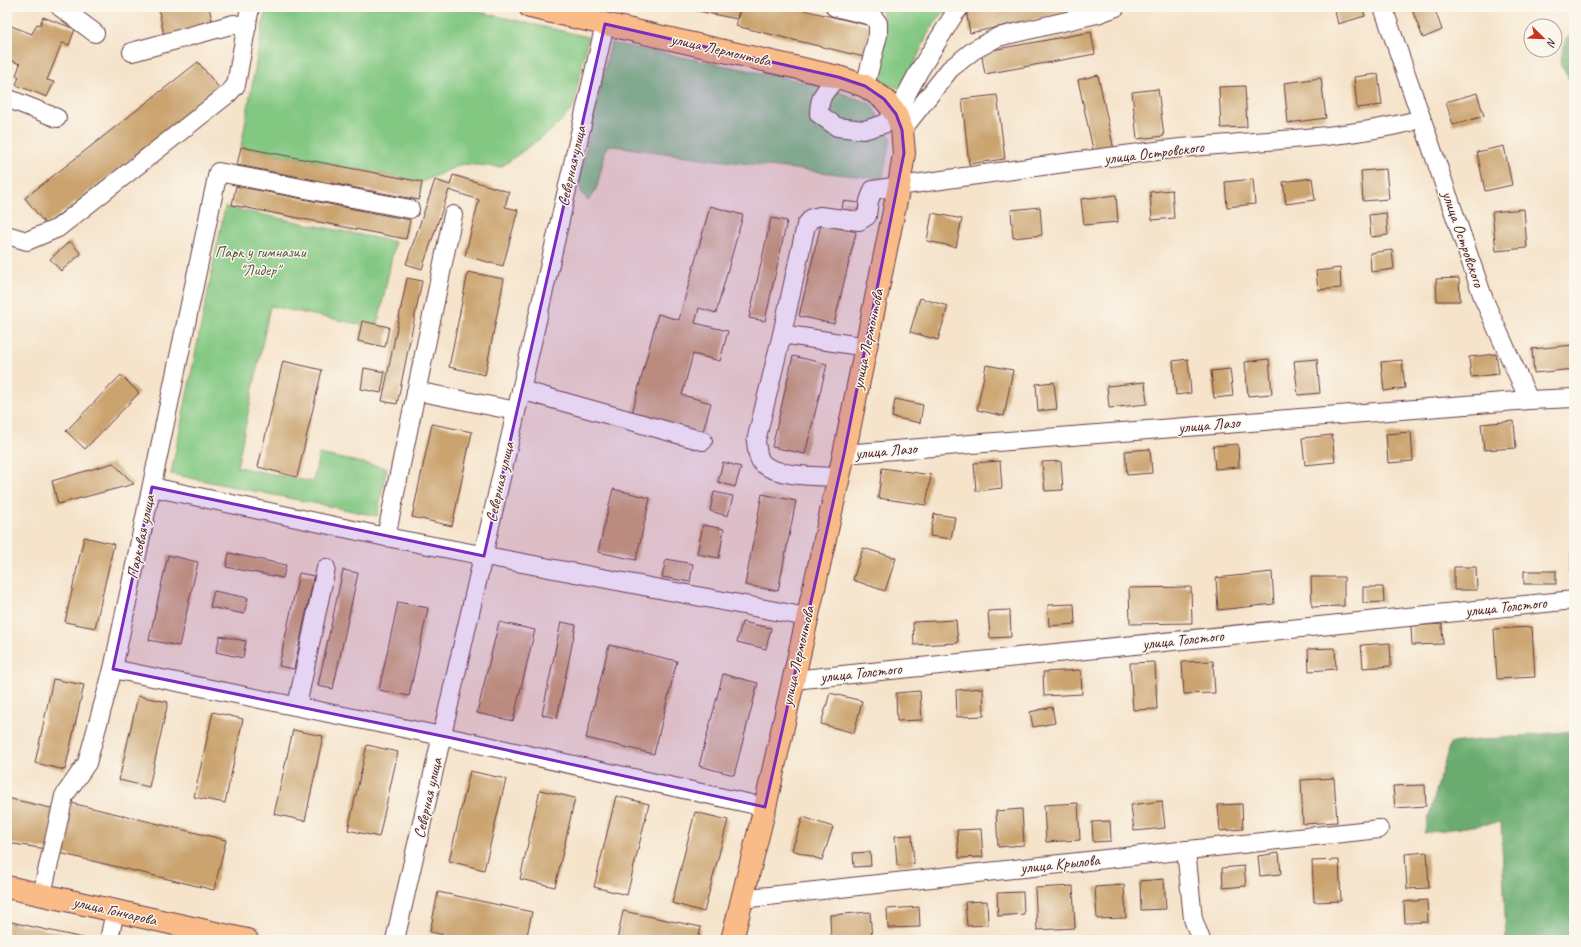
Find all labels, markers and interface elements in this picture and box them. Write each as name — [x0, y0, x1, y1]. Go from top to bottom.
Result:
north arrow — [1523, 18, 1563, 58]
street label: улица Лермонтова — [668, 29, 774, 71]
text: N — [1544, 36, 1560, 50]
street label: Северная улица — [553, 123, 591, 208]
street label: улица Островского — [1102, 137, 1206, 169]
street label: улица Островского — [1437, 187, 1489, 291]
park label: Парк у гимназии "Лидер" — [215, 242, 307, 280]
street label: улица Лермонтова — [847, 286, 889, 392]
street label: улица Лазо — [1177, 412, 1243, 438]
street label: улица Лазо — [854, 438, 920, 464]
street label: Северная улица — [481, 439, 519, 524]
street label: Парковая улица — [122, 492, 160, 581]
street label: улица Толстого — [1463, 593, 1549, 621]
street label: улица Лермонтова — [777, 603, 819, 709]
street label: улица Толстого — [1140, 626, 1226, 654]
street label: улица Толстого — [818, 659, 904, 687]
street label: Северная улица — [409, 755, 447, 840]
street label: улица Крылова — [1019, 850, 1102, 878]
street label: улица Гончарова — [70, 891, 160, 931]

